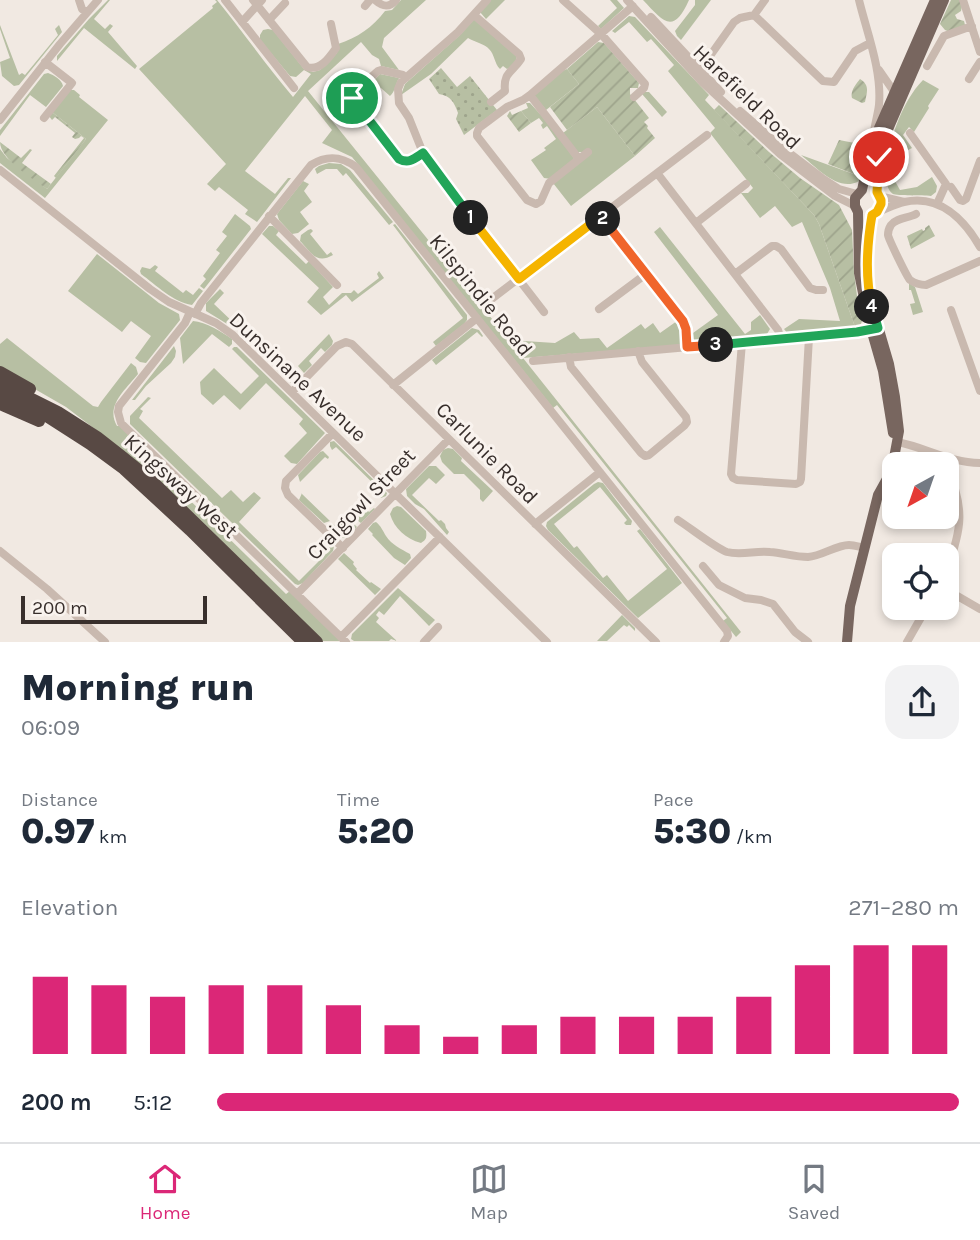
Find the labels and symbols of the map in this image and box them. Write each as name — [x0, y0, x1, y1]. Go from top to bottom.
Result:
street label: Harefield Road — [688, 40, 806, 154]
pin — [322, 68, 382, 128]
pin — [849, 127, 909, 187]
pin: 1 — [454, 200, 489, 235]
pin: 2 — [586, 202, 620, 236]
street label: Kilspindie Road — [424, 229, 538, 361]
pin: 4 — [854, 290, 890, 324]
street label: Dunsinane Avenue — [225, 307, 371, 447]
pin: 3 — [698, 328, 734, 362]
street label: Carlunie Road — [431, 397, 543, 509]
street label: Kingsway West — [119, 429, 243, 543]
street label: Craigowl Street — [302, 443, 420, 565]
north arrow — [882, 452, 959, 528]
scale bar — [21, 592, 206, 624]

